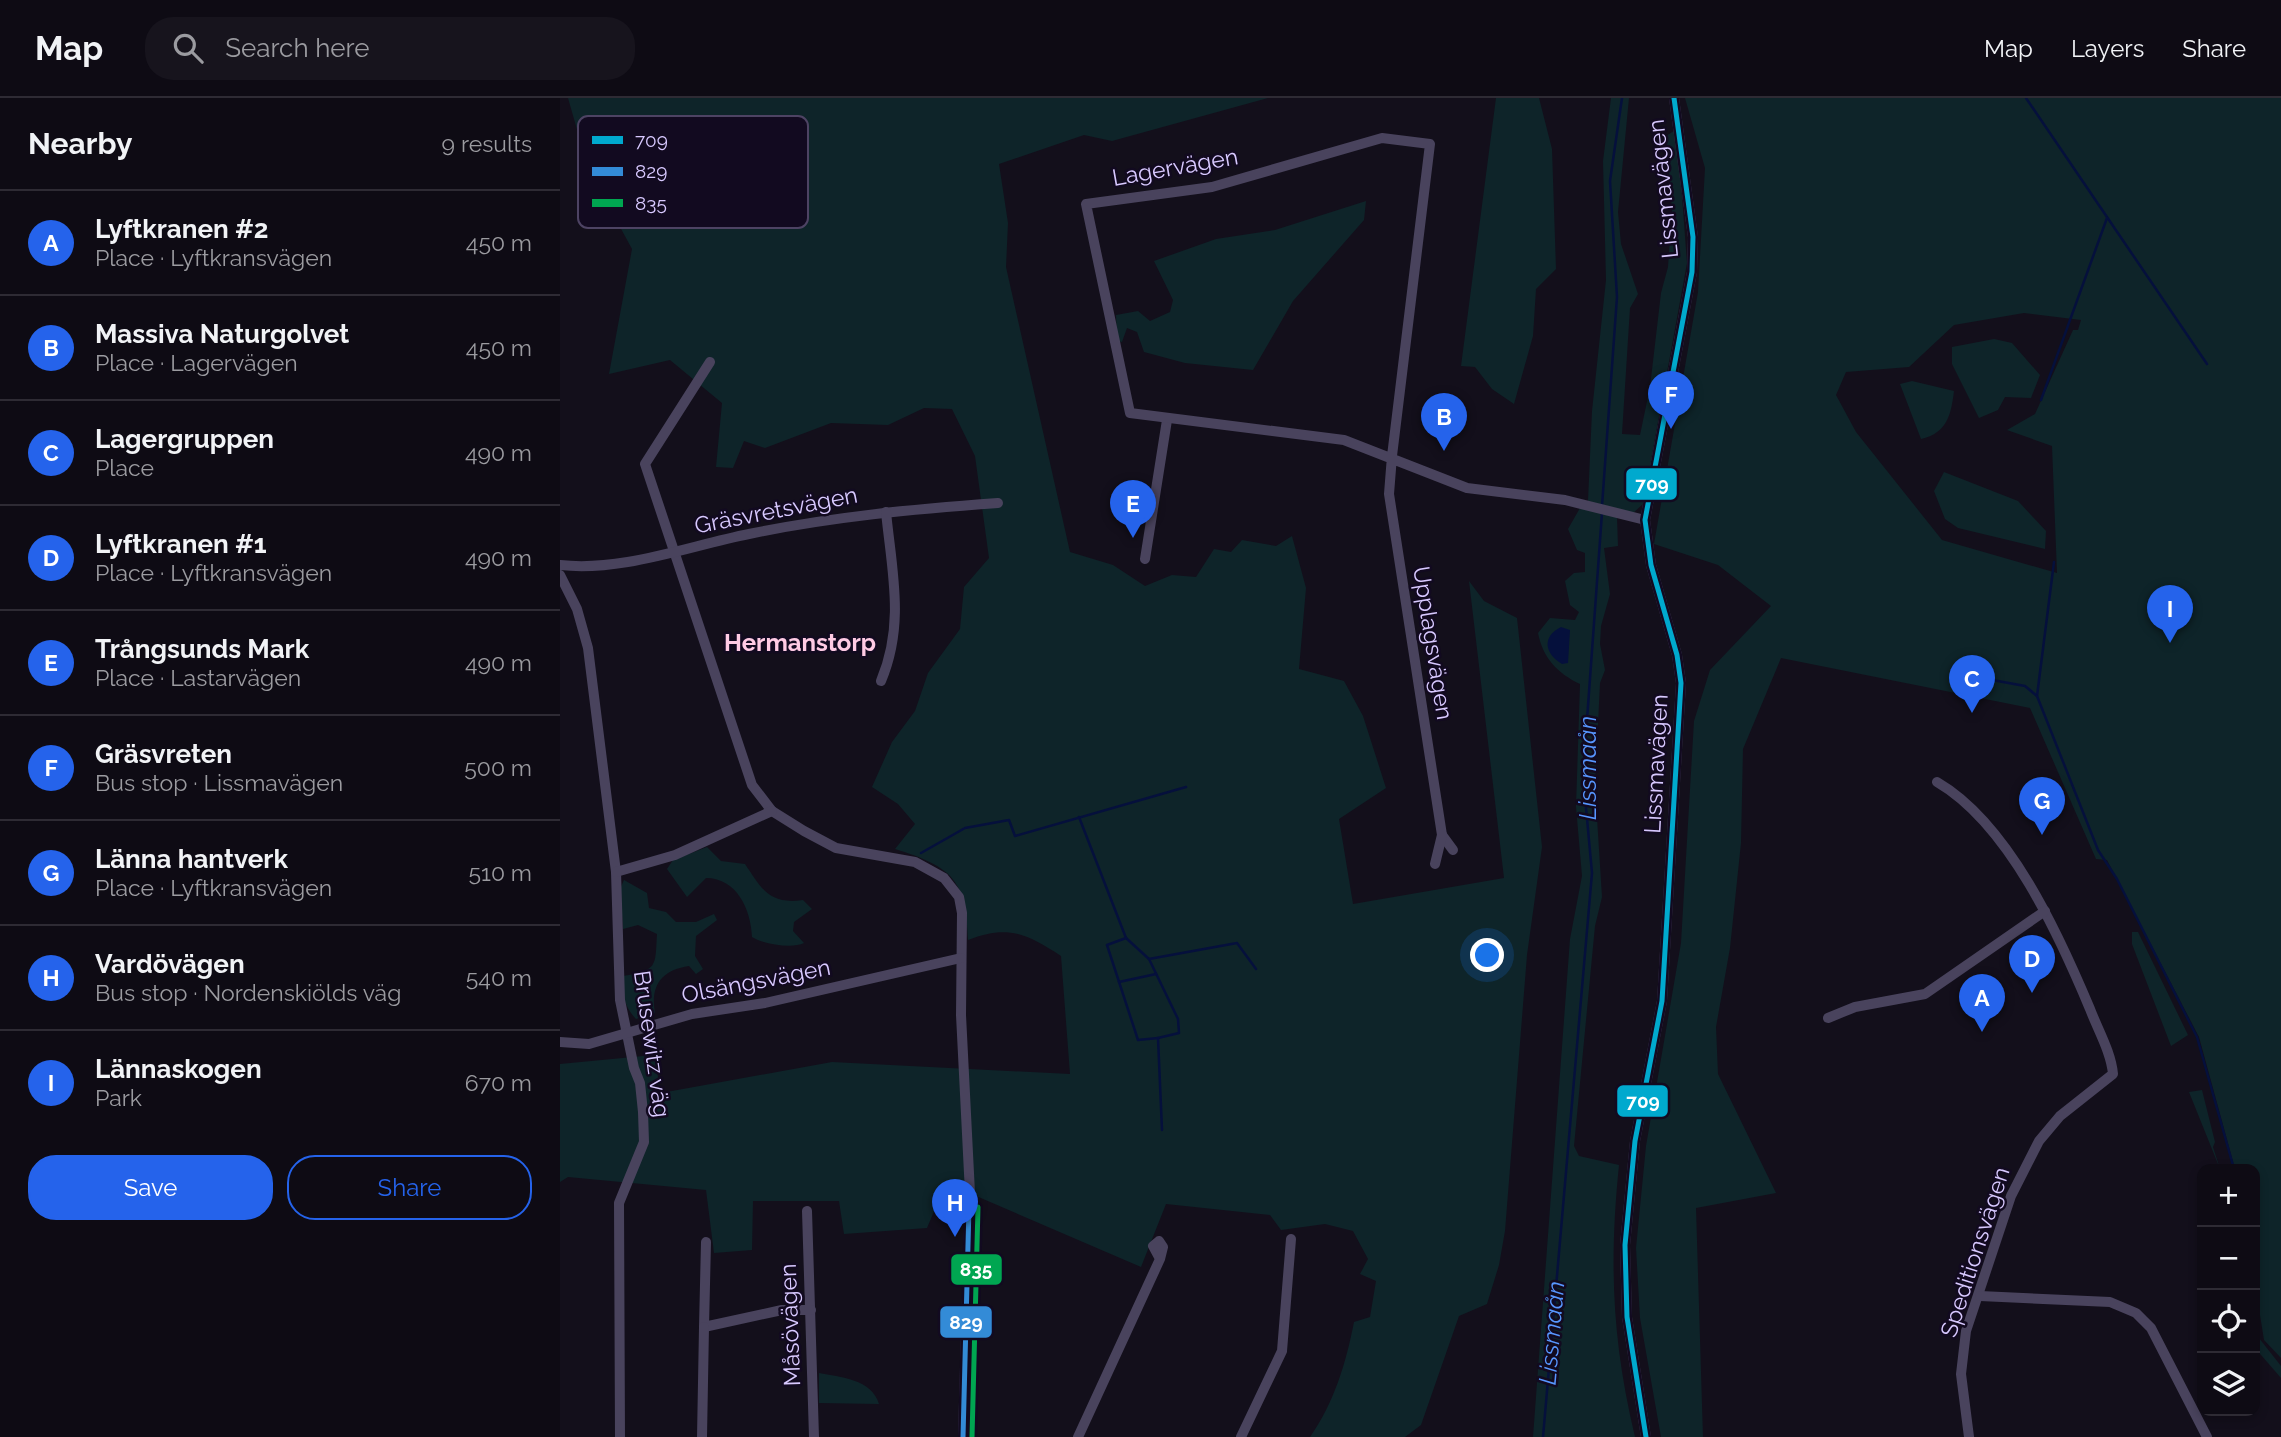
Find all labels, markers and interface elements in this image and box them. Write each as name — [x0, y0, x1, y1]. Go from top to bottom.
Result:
search box — [145, 17, 635, 80]
text: Map — [35, 29, 103, 68]
icon: search — [169, 29, 207, 67]
text: Search here — [225, 33, 370, 63]
text: Map — [1984, 34, 2033, 63]
text: Layers — [2071, 34, 2144, 63]
text: Share — [2182, 34, 2246, 63]
legend — [578, 116, 808, 228]
street label: Lissmavägen — [1642, 118, 1683, 260]
text: Nearby — [28, 126, 132, 161]
text: 709 — [635, 129, 668, 151]
text: 9 results — [442, 130, 532, 157]
street label: Lagervägen — [1110, 142, 1240, 191]
text: 829 — [635, 160, 667, 182]
text: 835 — [635, 192, 667, 214]
text: Lyftkranen #2 — [95, 214, 268, 244]
text: A — [43, 229, 59, 256]
text: 450 m — [466, 229, 532, 256]
text: Place · Lyftkransvägen — [95, 244, 332, 271]
text: Massiva Naturgolvet — [95, 319, 349, 349]
text: B — [43, 334, 59, 361]
text: 450 m — [466, 334, 532, 361]
text: Place · Lagervägen — [95, 349, 298, 376]
pin: F — [1648, 371, 1694, 429]
pin: B — [1421, 393, 1467, 451]
text: Lagergruppen — [95, 424, 274, 454]
text: C — [43, 439, 59, 466]
text: 490 m — [465, 439, 532, 466]
text: Place — [95, 454, 154, 481]
line badge: 709 — [1625, 467, 1678, 501]
text: 709 — [1635, 473, 1669, 495]
street label: Gräsvretsvägen — [692, 480, 860, 539]
pin: E — [1110, 480, 1156, 538]
text: Lyftkranen #1 — [95, 529, 267, 559]
text: D — [43, 544, 59, 571]
text: 490 m — [465, 544, 532, 571]
text: Place · Lyftkransvägen — [95, 559, 332, 586]
street label: Upplagsvägen — [1408, 564, 1459, 722]
pin: I — [2147, 585, 2193, 643]
district label: Hermanstorp — [724, 628, 876, 657]
text: Trångsunds Mark — [95, 634, 309, 664]
text: E — [44, 649, 58, 676]
text: 490 m — [465, 649, 532, 676]
pin: C — [1949, 655, 1995, 713]
text: Place · Lastarvägen — [95, 664, 301, 691]
street label: Lissmavägen — [1638, 694, 1673, 834]
water label: Lissmaån — [1573, 716, 1602, 820]
text: Gräsvreten — [95, 739, 232, 769]
text: F — [44, 754, 58, 781]
text: 500 m — [464, 754, 532, 781]
text: Bus stop · Lissmavägen — [95, 769, 343, 796]
pin: G — [2019, 777, 2065, 835]
text: Länna hantverk — [95, 844, 288, 874]
text: G — [43, 859, 59, 886]
text: 510 m — [469, 859, 532, 886]
text: Place · Lyftkransvägen — [95, 874, 332, 901]
pin: D — [2009, 935, 2055, 993]
your location — [1470, 938, 1504, 972]
text: Vardövägen — [95, 949, 245, 979]
street label: Olsängsvägen — [679, 953, 833, 1008]
text: H — [42, 964, 60, 991]
text: 540 m — [466, 964, 532, 991]
street label: Brusewitz väg — [629, 969, 676, 1119]
pin: A — [1959, 974, 2005, 1032]
text: Bus stop · Nordenskiölds väg — [95, 979, 401, 1006]
text: Lännaskogen — [95, 1054, 262, 1084]
text: I — [48, 1069, 54, 1096]
text: 670 m — [465, 1069, 532, 1096]
text: Park — [95, 1084, 142, 1111]
line badge: 709 — [1616, 1084, 1669, 1118]
text: 709 — [1626, 1090, 1660, 1112]
button: Save — [28, 1155, 273, 1220]
button: Share — [287, 1155, 532, 1220]
street label: Speditionsvägen — [1934, 1163, 2015, 1340]
map controls — [2197, 1164, 2260, 1416]
button: + — [2197, 1164, 2260, 1227]
pin: H — [932, 1179, 978, 1237]
button: − — [2197, 1227, 2260, 1290]
line badge: 835 — [950, 1253, 1003, 1286]
text: 835 — [960, 1258, 992, 1280]
street label: Måsövägen — [774, 1263, 805, 1387]
water label: Lissmaån — [1533, 1280, 1570, 1386]
button: locate — [2197, 1290, 2260, 1353]
line badge: 829 — [939, 1305, 993, 1339]
text: 829 — [949, 1311, 983, 1333]
button: layers — [2197, 1353, 2260, 1416]

